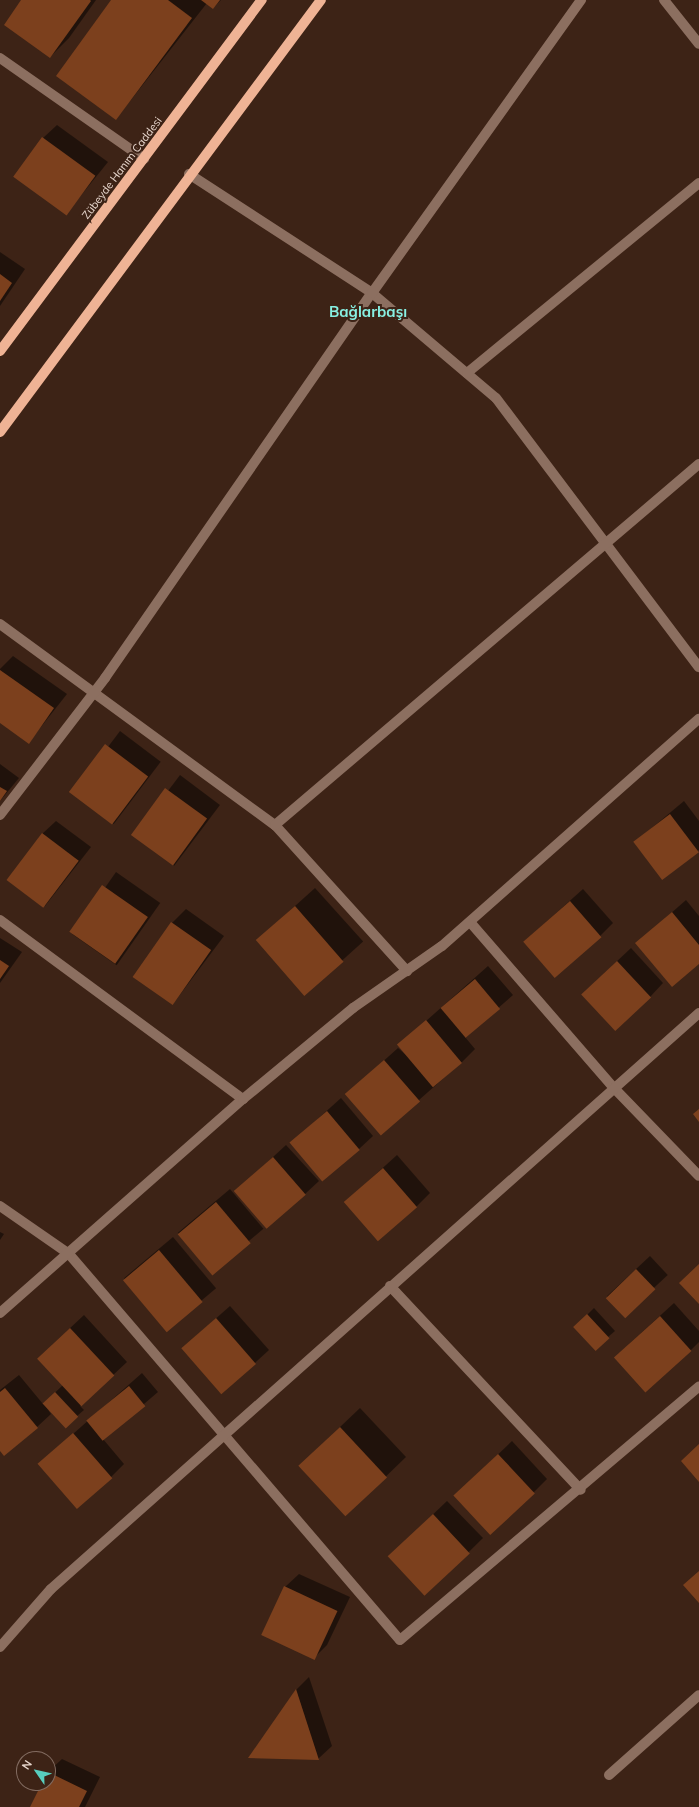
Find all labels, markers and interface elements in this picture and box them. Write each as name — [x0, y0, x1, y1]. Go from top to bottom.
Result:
street label: Zübeyde Hanım Caddesi — [79, 114, 165, 222]
district label: Bağlarbaşı — [329, 303, 407, 321]
north arrow — [16, 1751, 56, 1791]
text: N — [19, 1757, 35, 1772]

